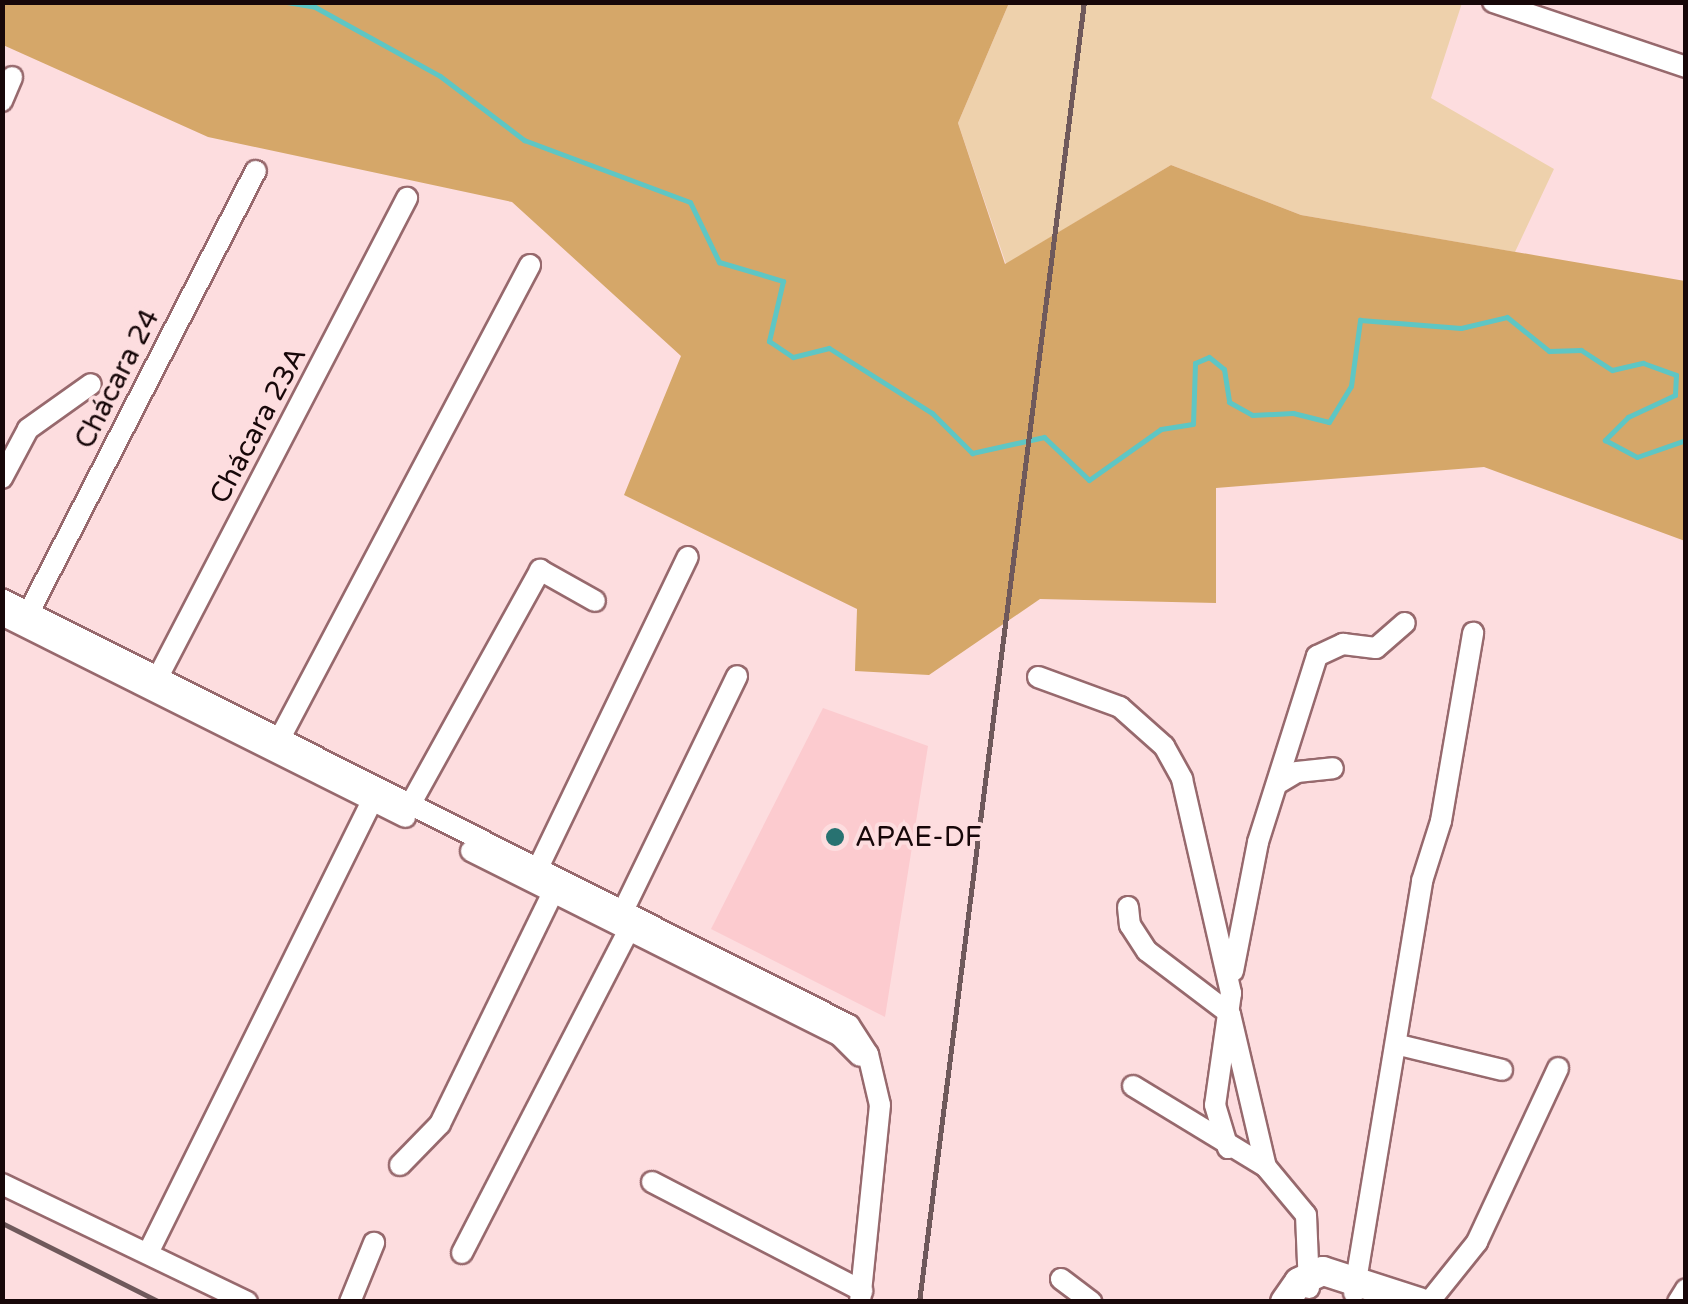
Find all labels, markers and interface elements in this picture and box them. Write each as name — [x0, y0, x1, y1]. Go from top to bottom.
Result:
street label: Chácara 24 — [68, 304, 166, 454]
street label: Chácara 23A — [203, 341, 313, 509]
place label: APAE-DF — [855, 820, 982, 854]
marker: APAE-DF — [824, 826, 846, 848]

